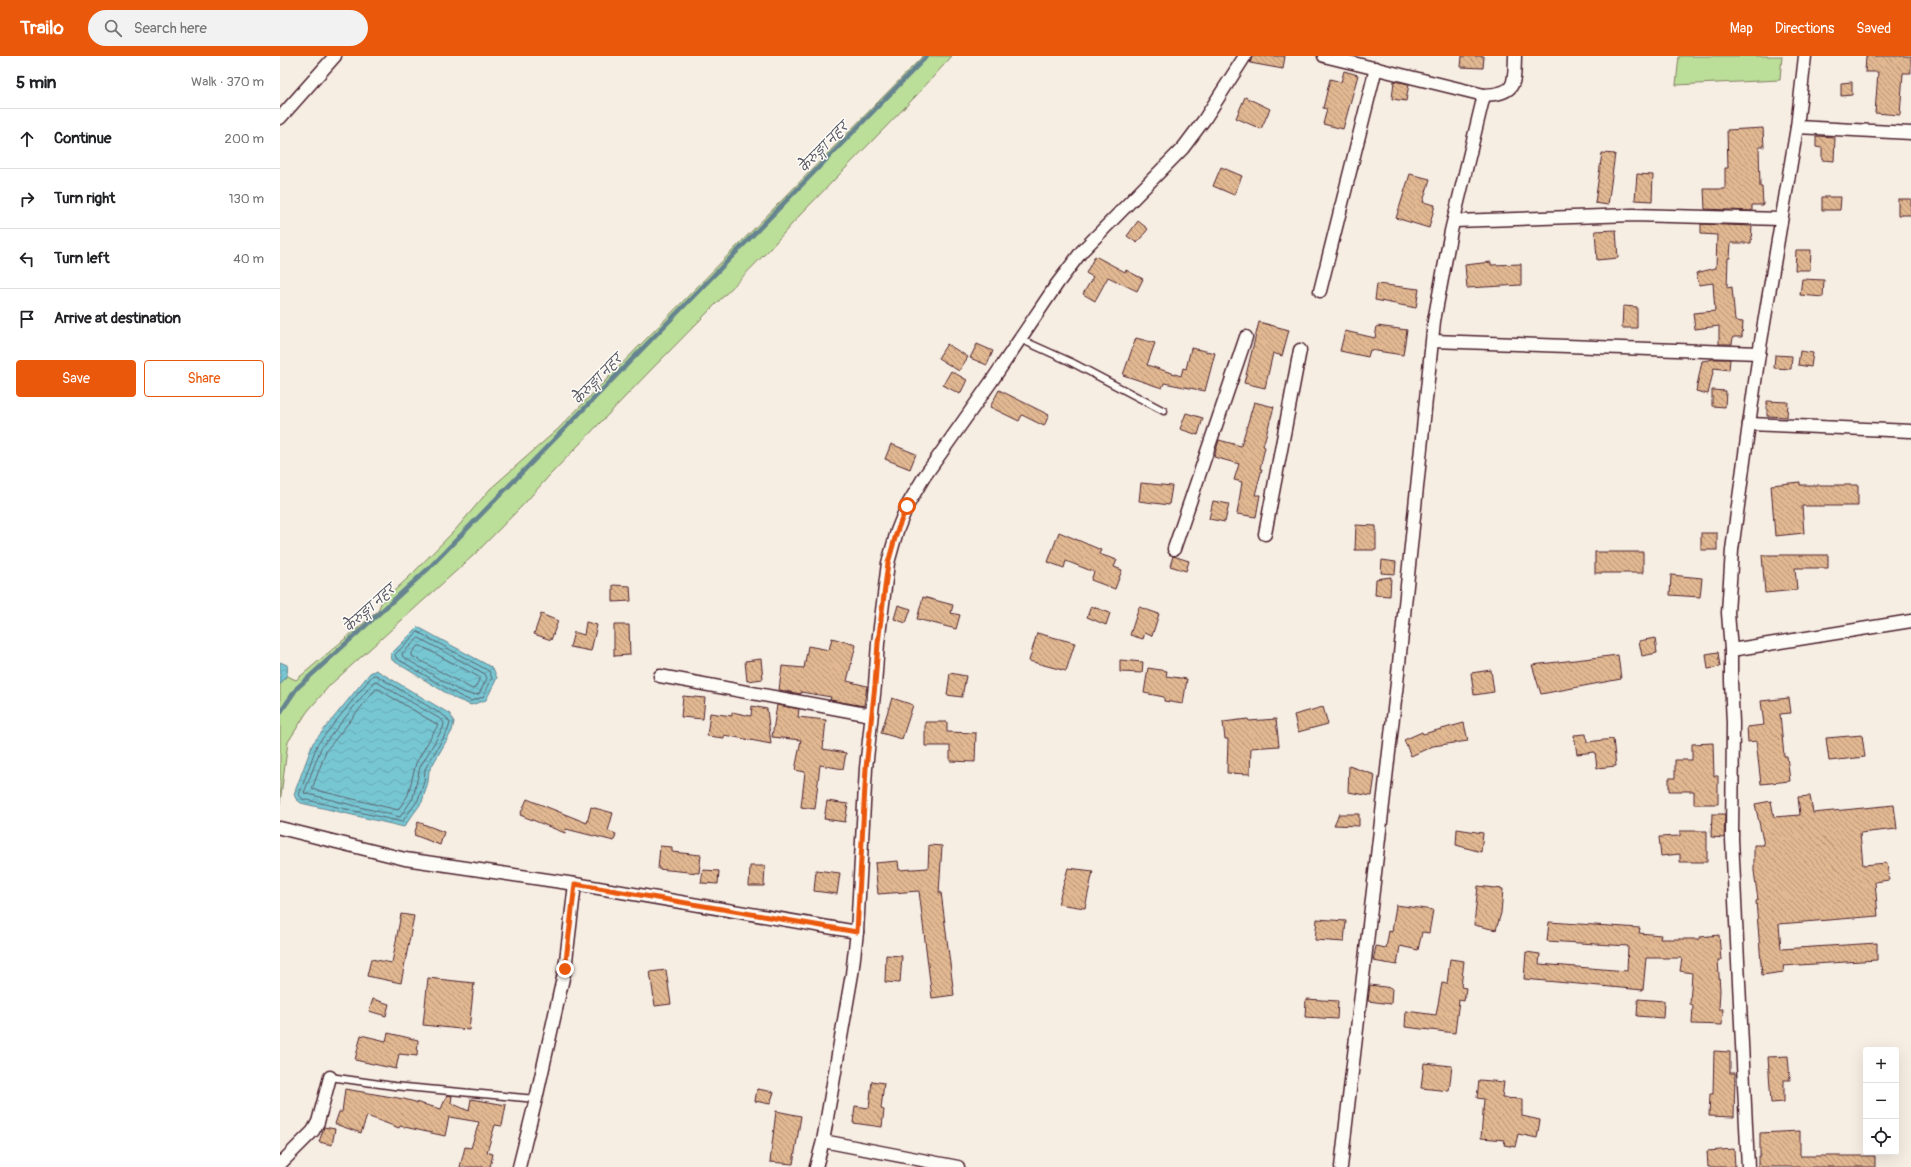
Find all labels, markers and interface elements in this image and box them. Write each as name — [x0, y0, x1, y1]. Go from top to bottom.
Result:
search box — [88, 10, 368, 46]
text: Trailo — [20, 16, 64, 40]
icon: search — [102, 17, 124, 39]
text: Search here — [134, 19, 207, 38]
text: Map — [1730, 20, 1753, 37]
text: Directions — [1775, 20, 1834, 37]
text: Saved — [1856, 20, 1891, 37]
text: 5 min — [16, 72, 56, 93]
text: Walk · 370 m — [191, 74, 264, 90]
water label: केेरुङ्गा नहर — [793, 114, 856, 177]
icon: ahead — [16, 128, 38, 150]
text: Continue — [54, 129, 112, 148]
text: 200 m — [225, 131, 264, 147]
icon: right — [16, 188, 38, 210]
text: Turn right — [54, 189, 115, 208]
text: 130 m — [228, 191, 264, 207]
icon: left — [16, 248, 38, 270]
text: Turn left — [54, 249, 110, 268]
text: 40 m — [233, 251, 264, 267]
icon: arrive — [16, 308, 38, 330]
text: Arrive at destination — [54, 309, 181, 328]
water label: केेरुङ्गा नहर — [567, 346, 630, 409]
button: Save — [16, 360, 136, 397]
button: Share — [144, 360, 264, 397]
route start — [898, 497, 916, 515]
water label: केेरुङ्गा नहर — [338, 576, 403, 637]
route end — [556, 960, 574, 978]
map controls — [1863, 1047, 1899, 1155]
button: + — [1863, 1047, 1899, 1083]
button: − — [1863, 1083, 1899, 1119]
button: locate — [1863, 1119, 1899, 1155]

